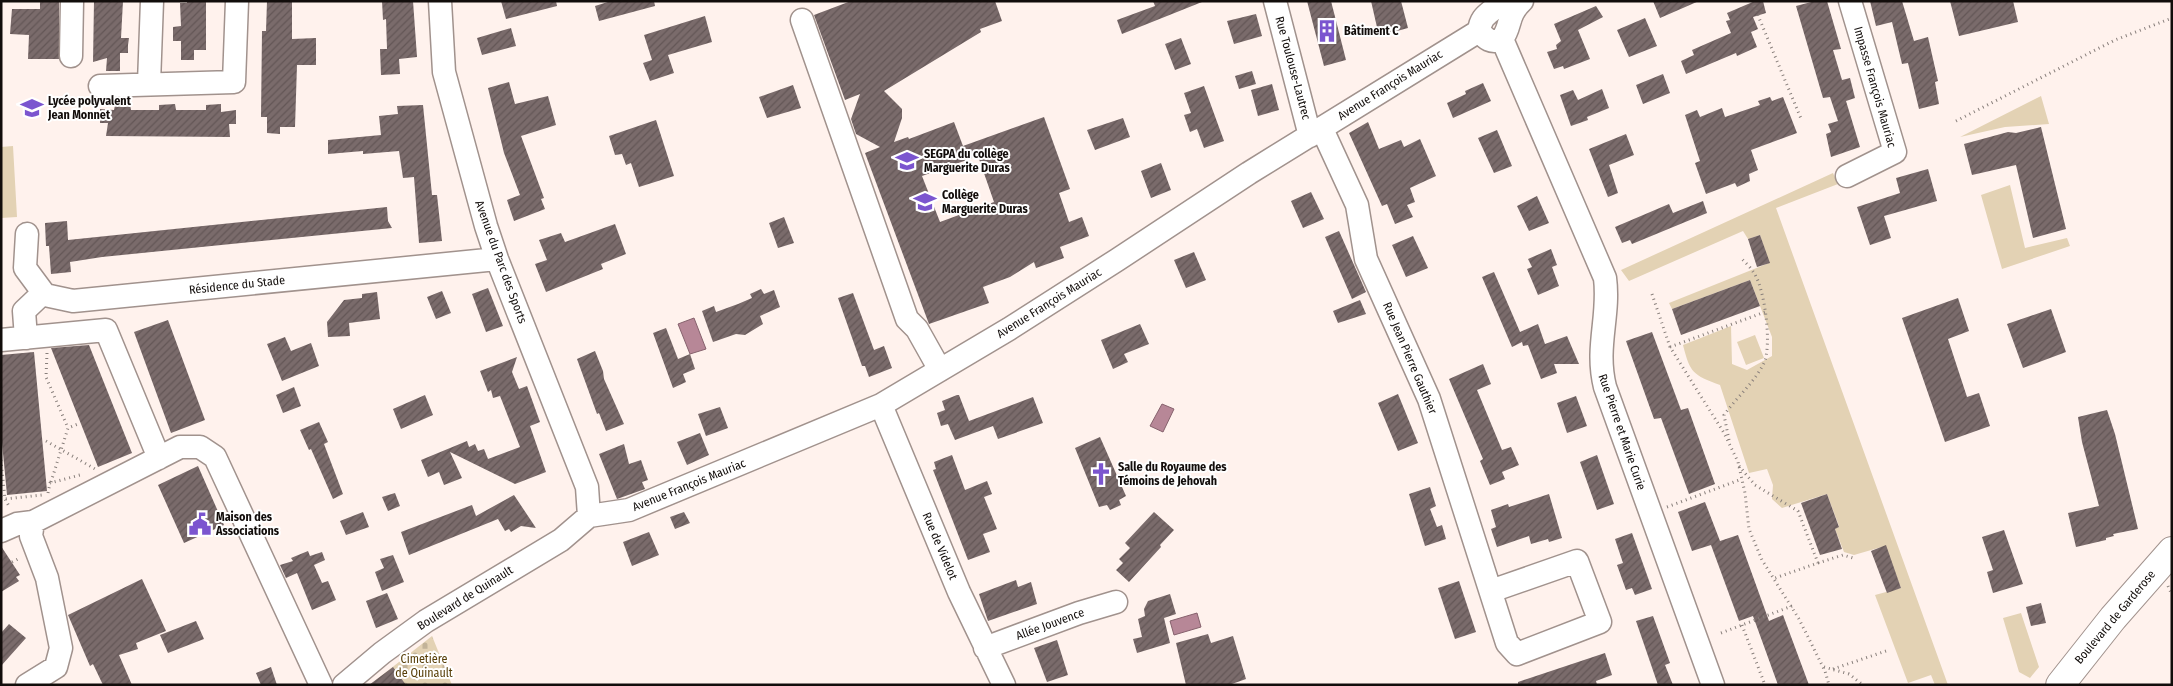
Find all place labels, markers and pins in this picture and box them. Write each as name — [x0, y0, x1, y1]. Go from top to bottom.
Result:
building icon: Bâtiment C — [1314, 18, 1340, 44]
place label: Bâtiment C — [1344, 24, 1399, 38]
place label: Lycée polyvalent Jean Monnet — [47, 94, 132, 122]
school or university icon: Lycée polyvalent Jean Monnet — [19, 95, 45, 121]
place label: SEGPA du collège Marguerite Duras — [924, 147, 1010, 175]
school or university icon: SEGPA du collège Marguerite Duras — [894, 148, 920, 174]
place label: Collège Marguerite Duras — [942, 188, 1028, 216]
school or university icon: Collège Marguerite Duras — [912, 189, 938, 215]
place label: Salle du Royaume des Témoins de Jehovah — [1118, 460, 1227, 488]
church icon: Salle du Royaume des Témoins de Jehovah — [1088, 461, 1114, 487]
place label: Maison des Associations — [215, 510, 280, 538]
public building icon: Maison des Associations — [187, 511, 213, 537]

